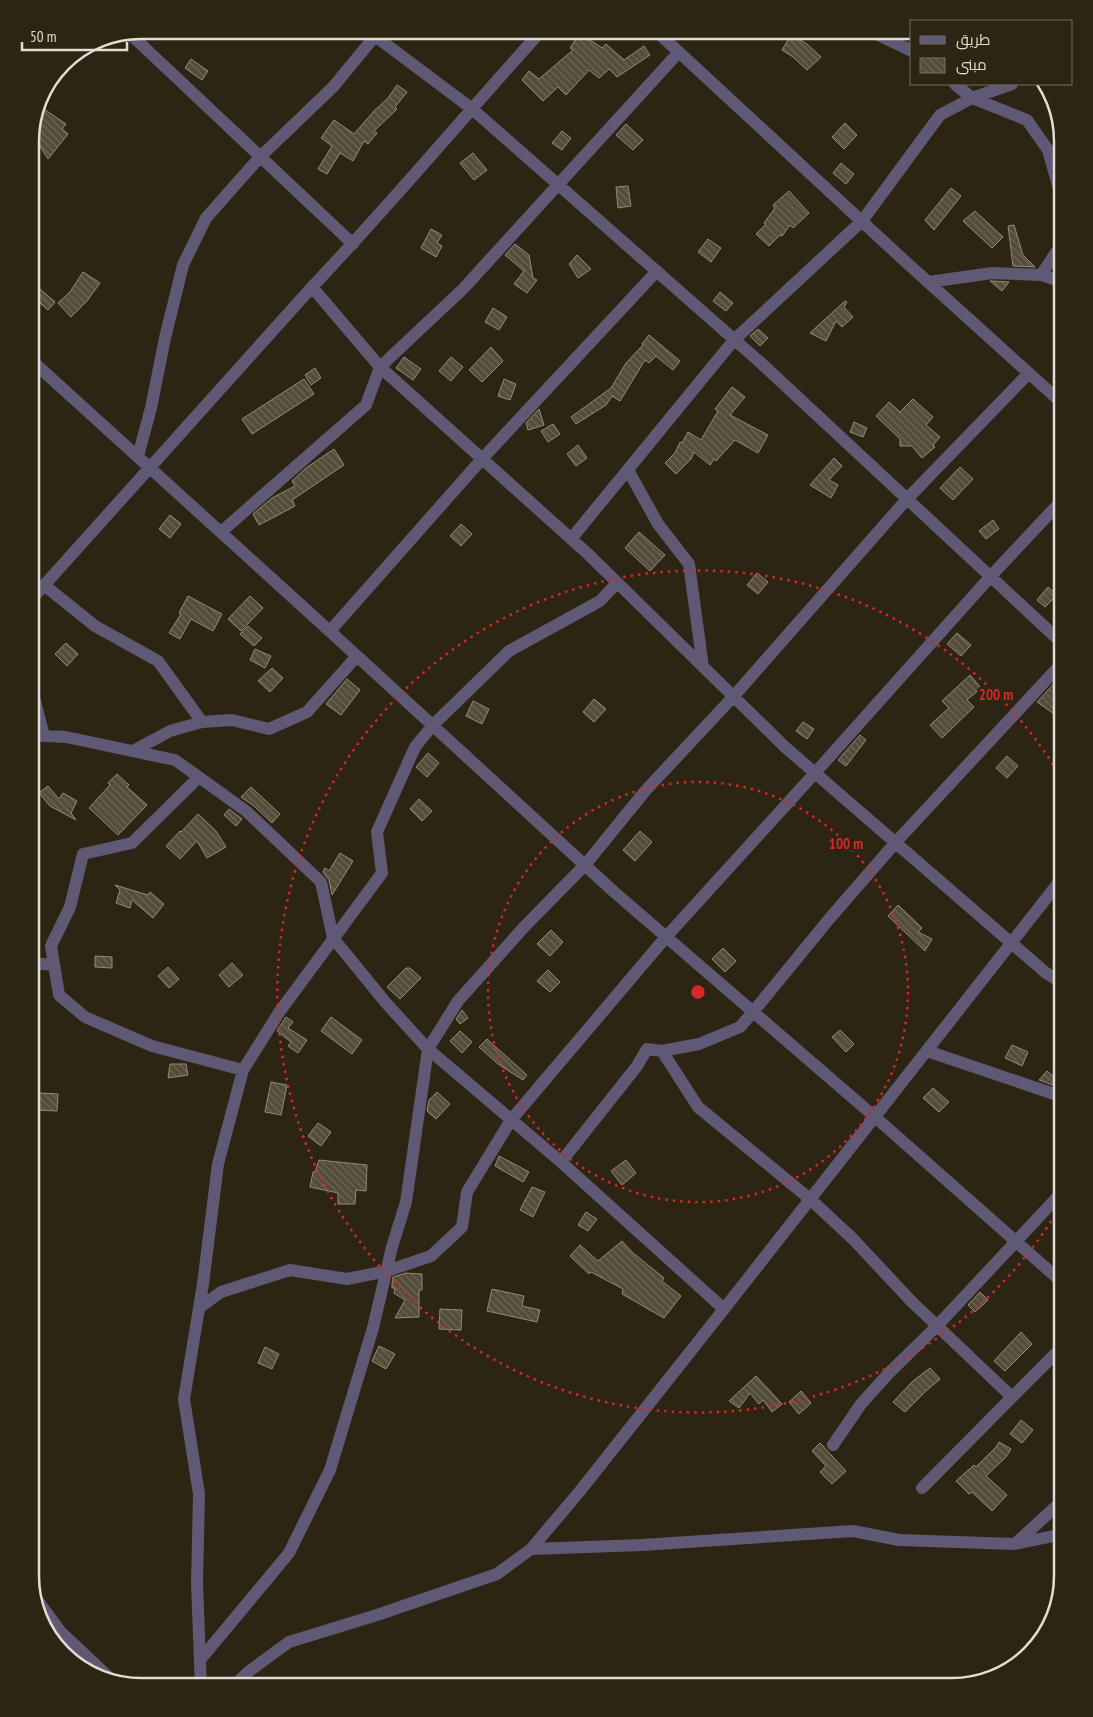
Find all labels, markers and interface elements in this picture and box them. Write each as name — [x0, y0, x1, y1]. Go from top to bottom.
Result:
scale bar — [22, 20, 128, 52]
legend — [910, 20, 1073, 85]
text: 50 m — [30, 27, 56, 46]
text: طريق — [956, 30, 990, 50]
text: مبنى — [956, 55, 987, 75]
text: 200 m — [979, 685, 1013, 704]
text: 100 m — [829, 834, 863, 853]
centre of rings — [689, 983, 707, 1001]

